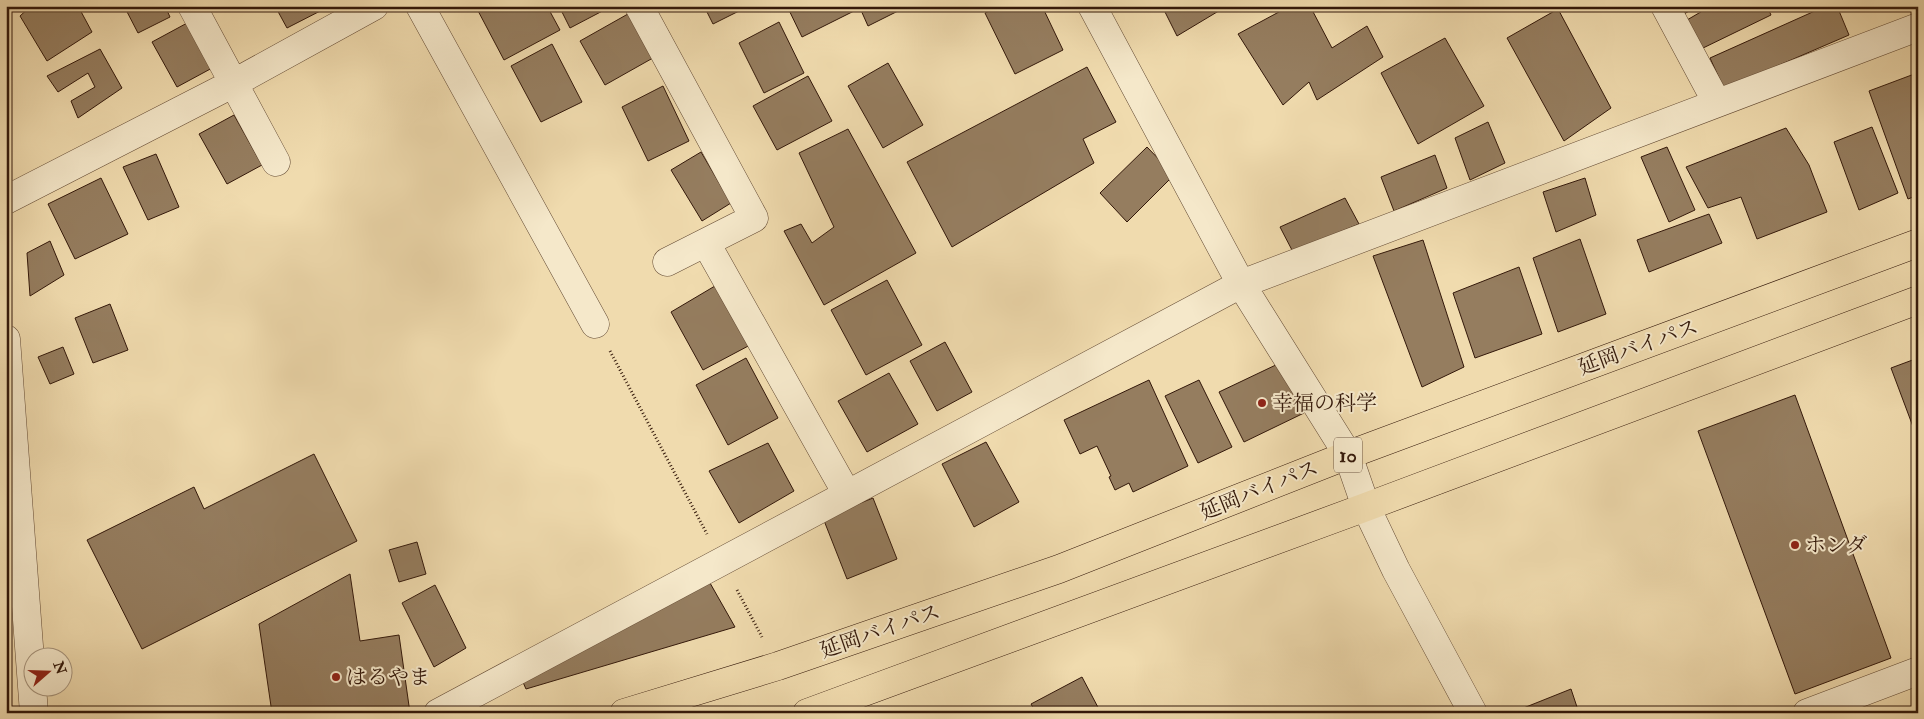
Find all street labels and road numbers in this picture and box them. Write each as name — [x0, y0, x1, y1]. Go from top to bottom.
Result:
street label: 延岡バイパス — [1575, 313, 1702, 382]
road number: 10 — [1334, 438, 1362, 472]
street label: 延岡バイパス — [1196, 454, 1322, 527]
street label: 延岡バイパス — [816, 598, 944, 665]

